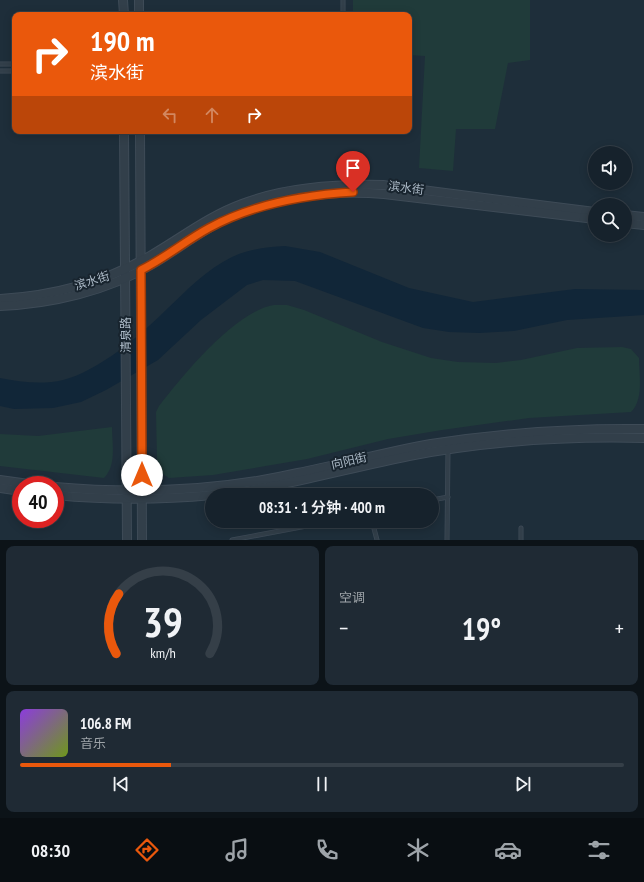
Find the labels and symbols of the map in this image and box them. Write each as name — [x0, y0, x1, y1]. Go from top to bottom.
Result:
pin — [336, 151, 370, 192]
street label: 滨水街 — [387, 178, 425, 197]
street label: 滨水街 — [72, 268, 111, 293]
street label: 清泉路 — [118, 317, 133, 353]
street label: 向阳街 — [330, 449, 368, 472]
position arrow — [121, 454, 163, 496]
speed limit sign: 40 — [12, 476, 64, 528]

